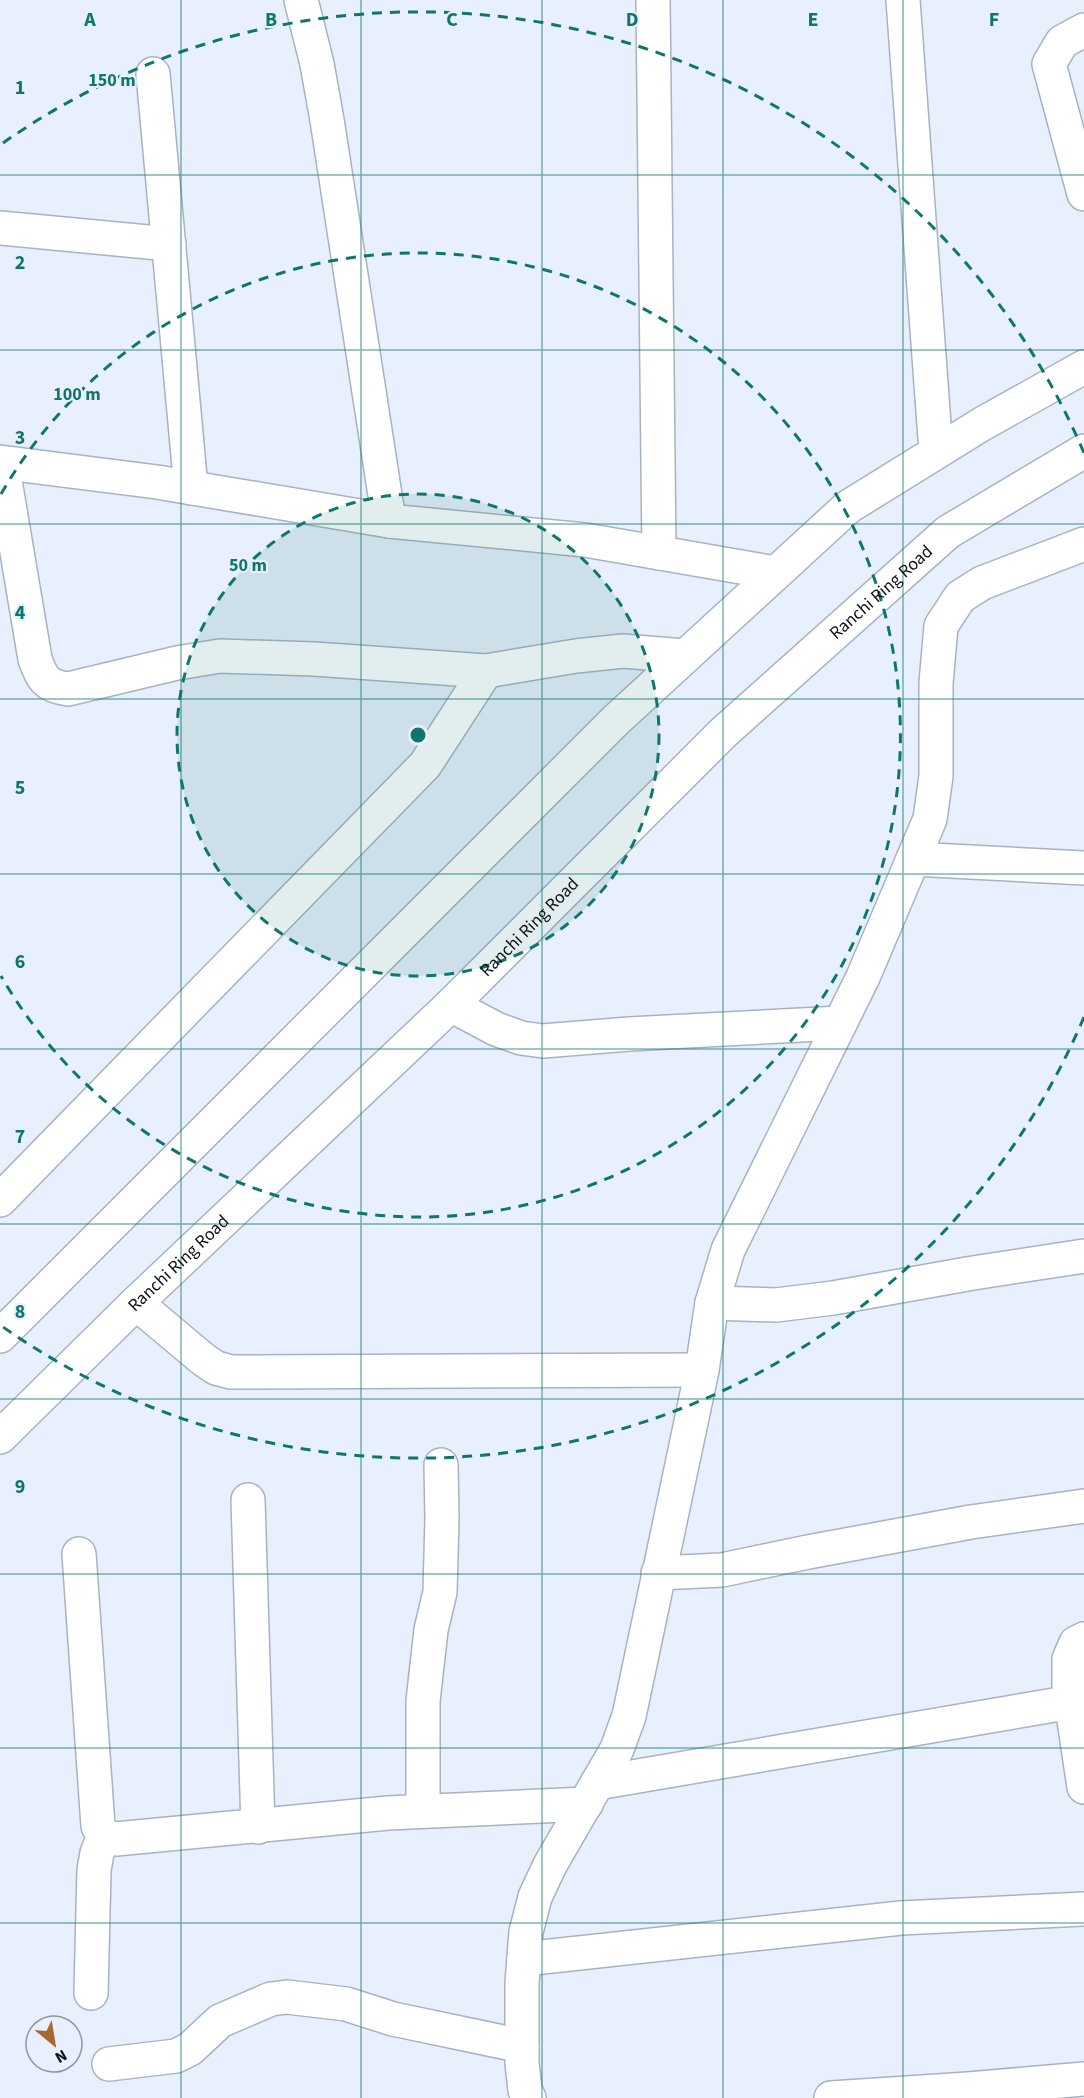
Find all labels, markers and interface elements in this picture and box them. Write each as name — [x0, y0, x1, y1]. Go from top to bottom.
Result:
text: A — [83, 6, 96, 34]
text: B — [265, 6, 277, 34]
text: C — [446, 6, 458, 34]
text: D — [626, 6, 638, 34]
text: E — [808, 6, 818, 34]
text: F — [989, 6, 999, 34]
text: 150 m — [88, 68, 136, 93]
text: 1 — [15, 74, 25, 102]
text: 2 — [15, 249, 25, 277]
text: 100 m — [53, 382, 101, 407]
text: 3 — [15, 424, 25, 452]
street label: Ranchi Ring Road — [824, 539, 938, 645]
text: 50 m — [229, 553, 267, 578]
text: 4 — [15, 599, 26, 627]
centre of rings — [408, 725, 428, 745]
text: 5 — [15, 774, 25, 802]
street label: Ranchi Ring Road — [474, 872, 585, 982]
text: 6 — [15, 948, 25, 976]
text: 7 — [15, 1123, 25, 1151]
street label: Ranchi Ring Road — [122, 1209, 235, 1317]
text: 8 — [15, 1298, 25, 1326]
text: 9 — [15, 1473, 25, 1501]
north arrow — [24, 2014, 84, 2074]
text: N — [51, 2044, 71, 2068]

